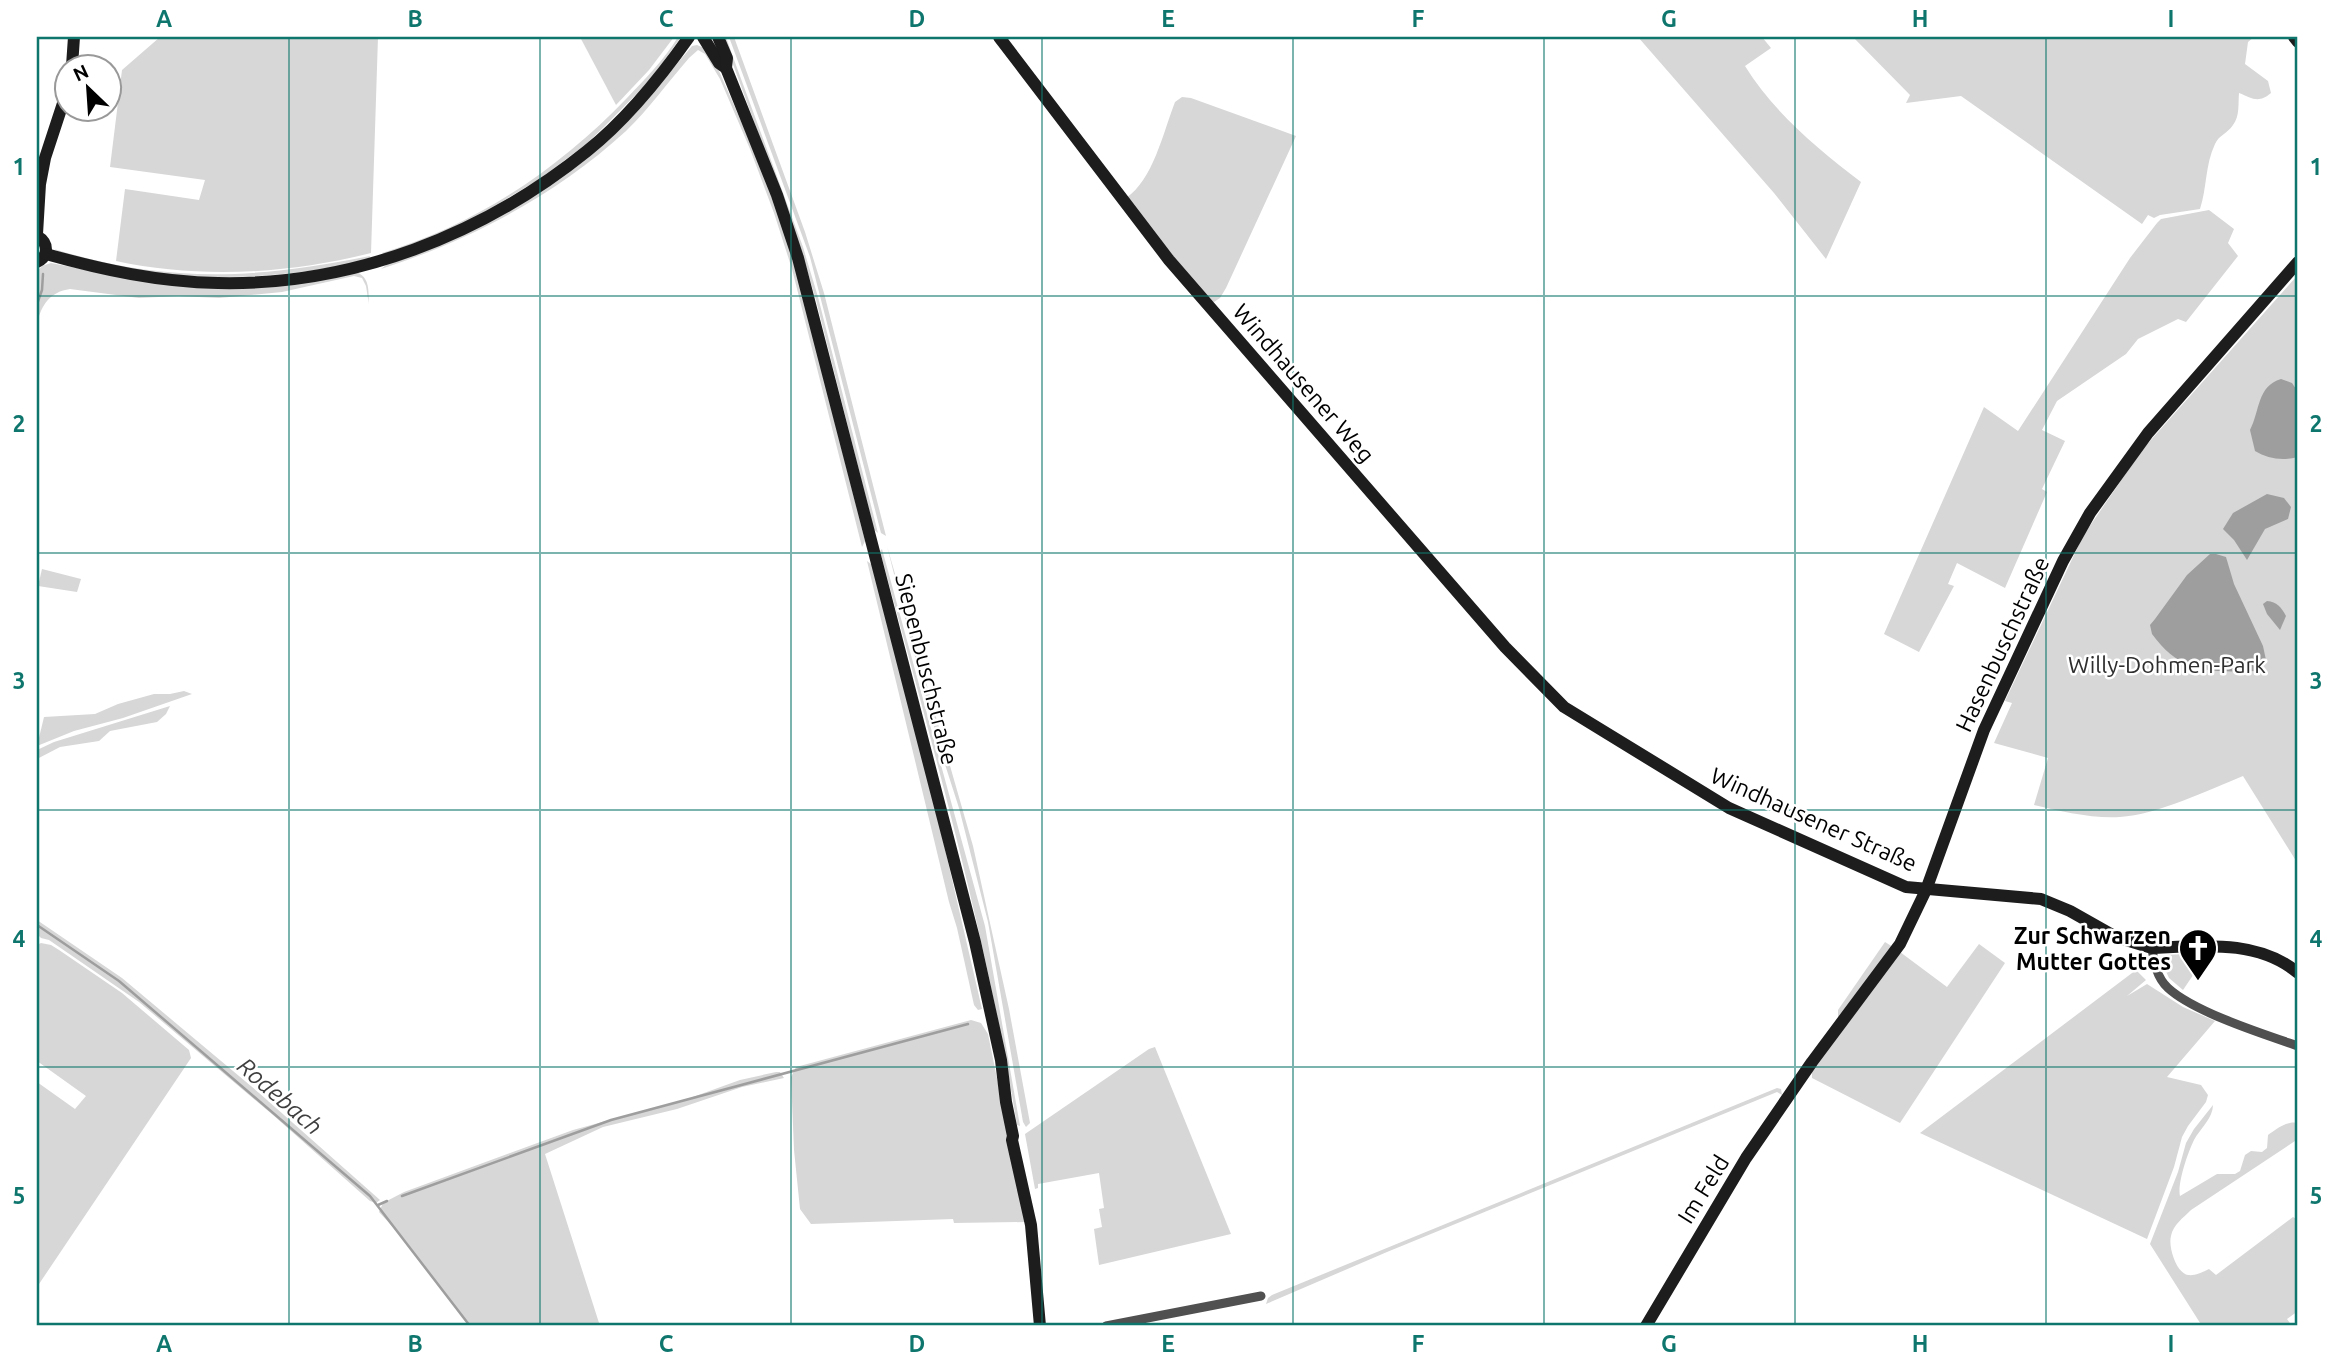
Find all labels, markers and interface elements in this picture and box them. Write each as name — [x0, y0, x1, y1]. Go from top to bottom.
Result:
text: A — [156, 6, 172, 31]
text: B — [407, 6, 423, 31]
text: C — [659, 6, 674, 31]
text: D — [909, 6, 925, 31]
text: E — [1161, 6, 1175, 31]
text: F — [1412, 6, 1425, 31]
text: G — [1661, 6, 1677, 31]
text: H — [1912, 6, 1928, 31]
text: I — [2168, 6, 2174, 31]
north arrow — [52, 52, 122, 122]
text: N — [70, 60, 92, 86]
text: 1 — [13, 154, 25, 179]
text: 1 — [2310, 154, 2322, 179]
street label: Windhausener Weg — [1229, 299, 1379, 467]
text: 2 — [13, 411, 25, 436]
text: 2 — [2310, 411, 2322, 436]
street label: Hasenbuschstraße — [1950, 553, 2054, 735]
street label: Siepenbuschstraße — [891, 571, 963, 767]
park label: Willy-Dohmen-Park — [2068, 652, 2266, 677]
text: 3 — [13, 668, 25, 693]
text: 3 — [2310, 668, 2322, 693]
street label: Windhausener Straße — [1707, 762, 1921, 876]
place label: Zur Schwarzen Mutter Gottes — [2014, 923, 2171, 974]
text: 4 — [13, 926, 26, 951]
text: 4 — [2310, 926, 2323, 951]
church icon: Zur Schwarzen Mutter Gottes — [2177, 927, 2219, 982]
water label: Rodebach — [232, 1052, 328, 1140]
street label: Im Feld — [1672, 1150, 1734, 1228]
text: 5 — [13, 1183, 25, 1208]
text: 5 — [2310, 1183, 2322, 1208]
text: A — [156, 1331, 172, 1356]
text: B — [407, 1331, 423, 1356]
text: C — [659, 1331, 674, 1356]
text: D — [909, 1331, 925, 1356]
text: E — [1161, 1331, 1175, 1356]
text: F — [1412, 1331, 1425, 1356]
text: G — [1661, 1331, 1677, 1356]
text: H — [1912, 1331, 1928, 1356]
text: I — [2168, 1331, 2174, 1356]

